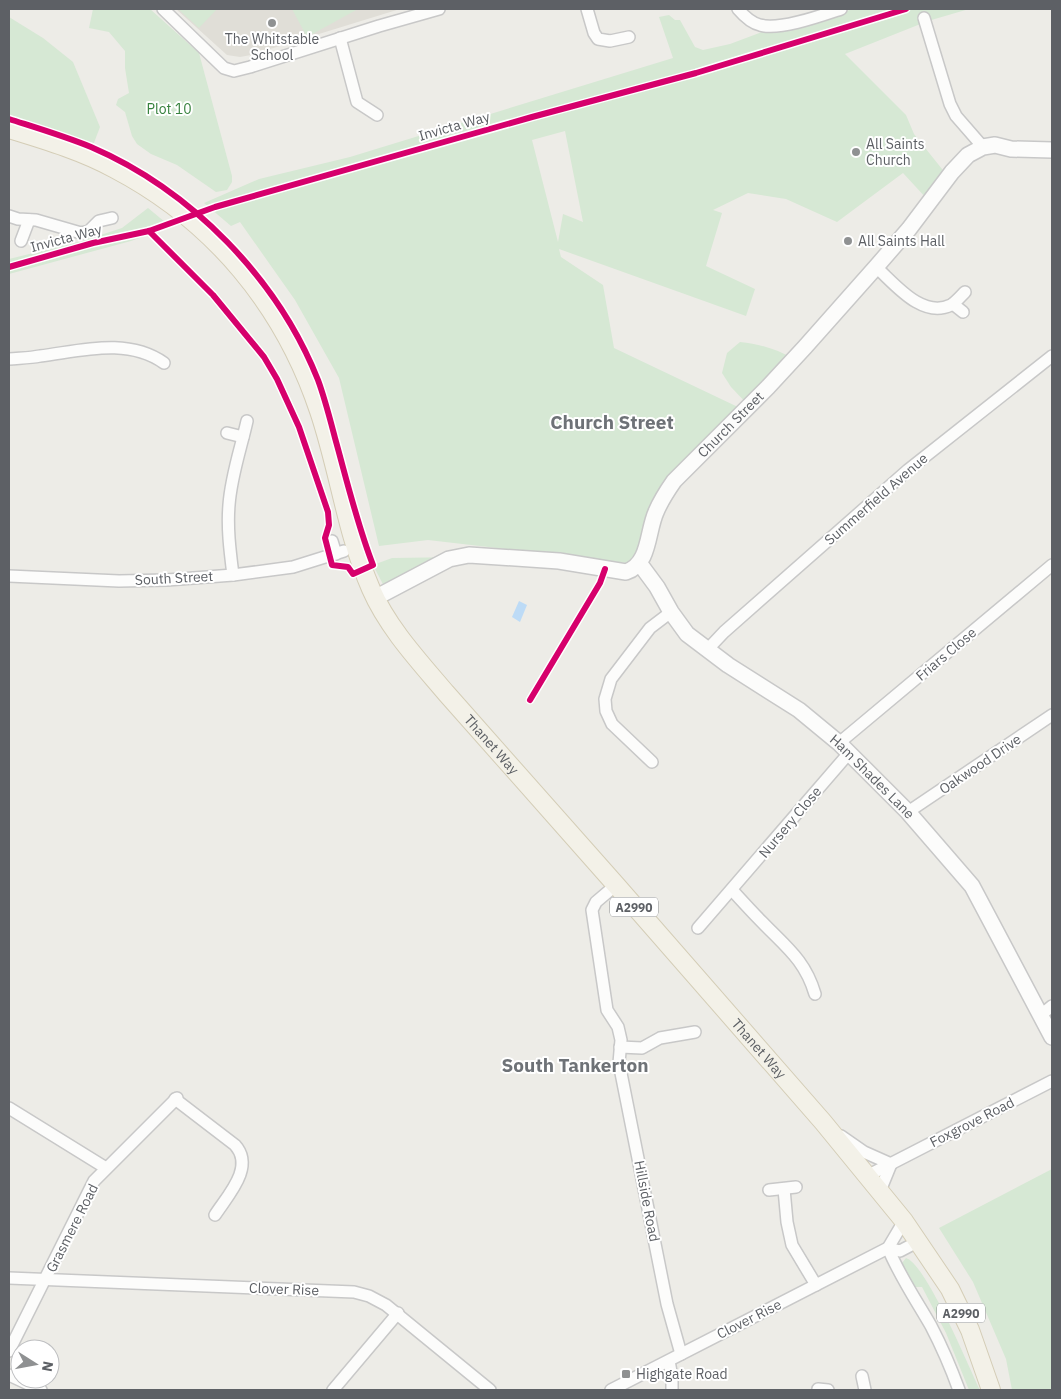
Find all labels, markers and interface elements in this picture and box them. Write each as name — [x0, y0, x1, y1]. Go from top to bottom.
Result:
marker: The Whitstable School — [266, 17, 278, 29]
place label: The Whitstable School — [225, 30, 320, 64]
park label: Plot 10 — [146, 100, 192, 118]
street label: Invicta Way — [416, 107, 492, 145]
place label: All Saints Church — [866, 135, 925, 169]
marker: All Saints Church — [850, 146, 862, 158]
street label: Invicta Way — [28, 220, 104, 256]
place label: All Saints Hall — [858, 232, 945, 250]
marker: All Saints Hall — [842, 235, 854, 247]
street label: Church Street — [694, 387, 768, 461]
district label: Church Street — [550, 410, 674, 434]
street label: Summerfield Avenue — [821, 449, 932, 549]
street label: South Street — [134, 567, 214, 589]
street label: Friars Close — [912, 623, 980, 685]
street label: Thanet Way — [460, 711, 523, 778]
street label: Ham Shades Lane — [826, 730, 919, 823]
street label: Oakwood Drive — [936, 730, 1025, 798]
street label: Nursery Close — [755, 782, 825, 861]
road number: A2990 — [610, 898, 658, 916]
street label: Thanet Way — [728, 1015, 790, 1082]
district label: South Tankerton — [501, 1053, 649, 1077]
street label: Foxgrove Road — [927, 1093, 1017, 1151]
street label: Hillside Road — [630, 1159, 664, 1243]
street label: Grasmere Road — [42, 1181, 102, 1275]
street label: Clover Rise — [249, 1279, 320, 1299]
street label: Clover Rise — [714, 1295, 785, 1343]
road number: A2990 — [937, 1304, 985, 1322]
north arrow — [10, 1339, 60, 1389]
text: N — [38, 1360, 58, 1373]
place label: Highgate Road — [636, 1365, 728, 1383]
marker: Highgate Road — [620, 1368, 632, 1380]

